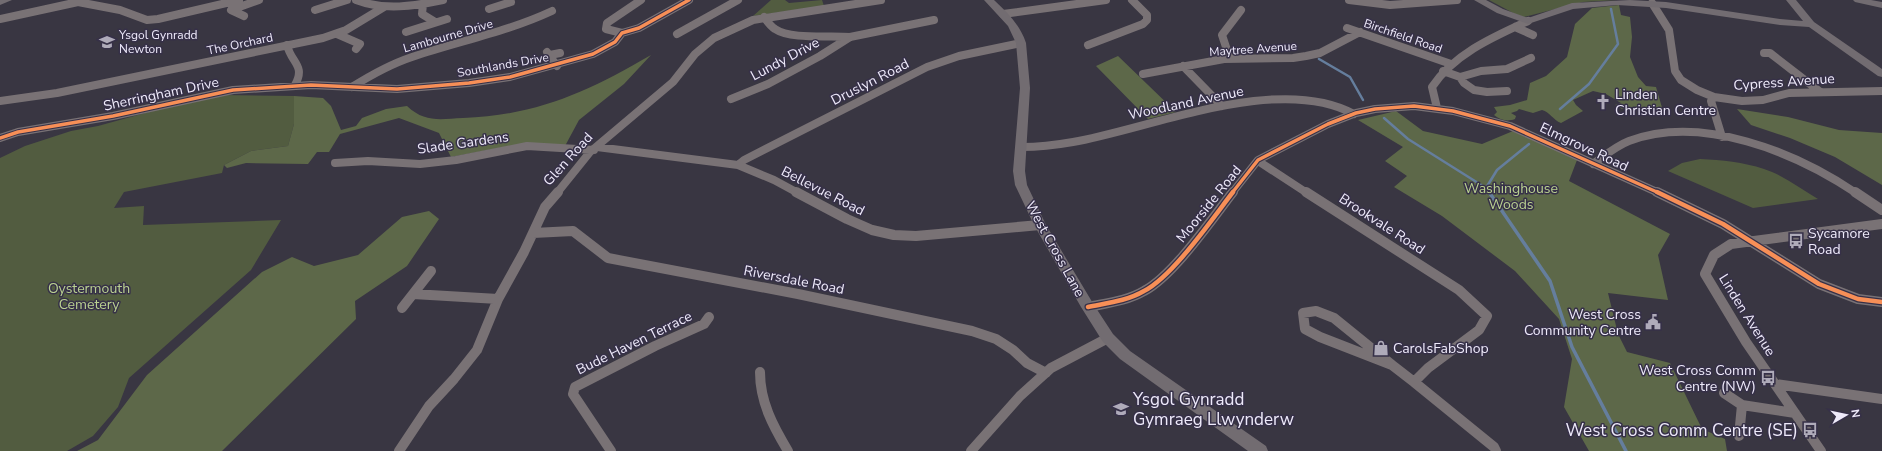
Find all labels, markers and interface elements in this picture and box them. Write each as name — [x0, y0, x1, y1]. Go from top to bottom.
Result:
street label: Birchfield Road — [1362, 15, 1444, 57]
street label: Lambourne Drive — [401, 16, 495, 56]
place label: Ysgol Gynradd Newton — [118, 27, 198, 57]
street label: The Orchard — [206, 29, 274, 59]
school or university icon: Ysgol Gynradd Newton — [98, 33, 116, 51]
street label: Lundy Drive — [747, 33, 823, 85]
street label: Maytree Avenue — [1209, 38, 1297, 60]
street label: Southlands Drive — [456, 49, 550, 81]
street label: Druslyn Road — [828, 54, 912, 110]
street label: Cypress Avenue — [1733, 69, 1835, 95]
street label: Sherringham Drive — [102, 72, 220, 116]
street label: Woodland Avenue — [1127, 82, 1245, 124]
place label: Linden Christian Centre — [1615, 85, 1716, 120]
church icon: Linden Christian Centre — [1594, 93, 1612, 111]
street label: Elmgrove Road — [1537, 118, 1631, 176]
street label: Slade Gardens — [416, 127, 510, 159]
street label: Glen Road — [539, 128, 597, 190]
street label: Moorside Road — [1172, 161, 1246, 247]
street label: Bellevue Road — [778, 162, 868, 220]
park label: Washinghouse Woods — [1464, 179, 1558, 214]
street label: Brookvale Road — [1335, 189, 1429, 259]
street label: West Cross Lane — [1021, 198, 1089, 300]
place label: Sycamore Road — [1808, 224, 1870, 259]
bus stop icon: Sycamore Road — [1787, 232, 1805, 250]
street label: Riversdale Road — [742, 261, 846, 299]
street label: Linden Avenue — [1714, 270, 1780, 360]
park label: Oystermouth Cemetery — [48, 279, 130, 314]
place label: West Cross Community Centre — [1524, 305, 1641, 340]
street label: Bude Haven Terrace — [573, 307, 695, 379]
public building icon: West Cross Community Centre — [1644, 313, 1662, 331]
shop icon: CarolsFabShop — [1372, 339, 1390, 357]
place label: CarolsFabShop — [1393, 339, 1489, 358]
place label: West Cross Comm Centre (NW) — [1639, 361, 1756, 396]
bus stop icon: West Cross Comm Centre (NW) — [1759, 369, 1777, 387]
place label: Ysgol Gynradd Gymraeg Llwynderw — [1132, 388, 1294, 431]
north arrow — [1826, 395, 1866, 435]
school or university icon: Ysgol Gynradd Gymraeg Llwynderw — [1112, 400, 1130, 418]
text: N — [1847, 408, 1863, 419]
place label: West Cross Comm Centre (SE) — [1565, 419, 1798, 442]
bus stop icon: West Cross Comm Centre (SE) — [1801, 421, 1819, 439]

